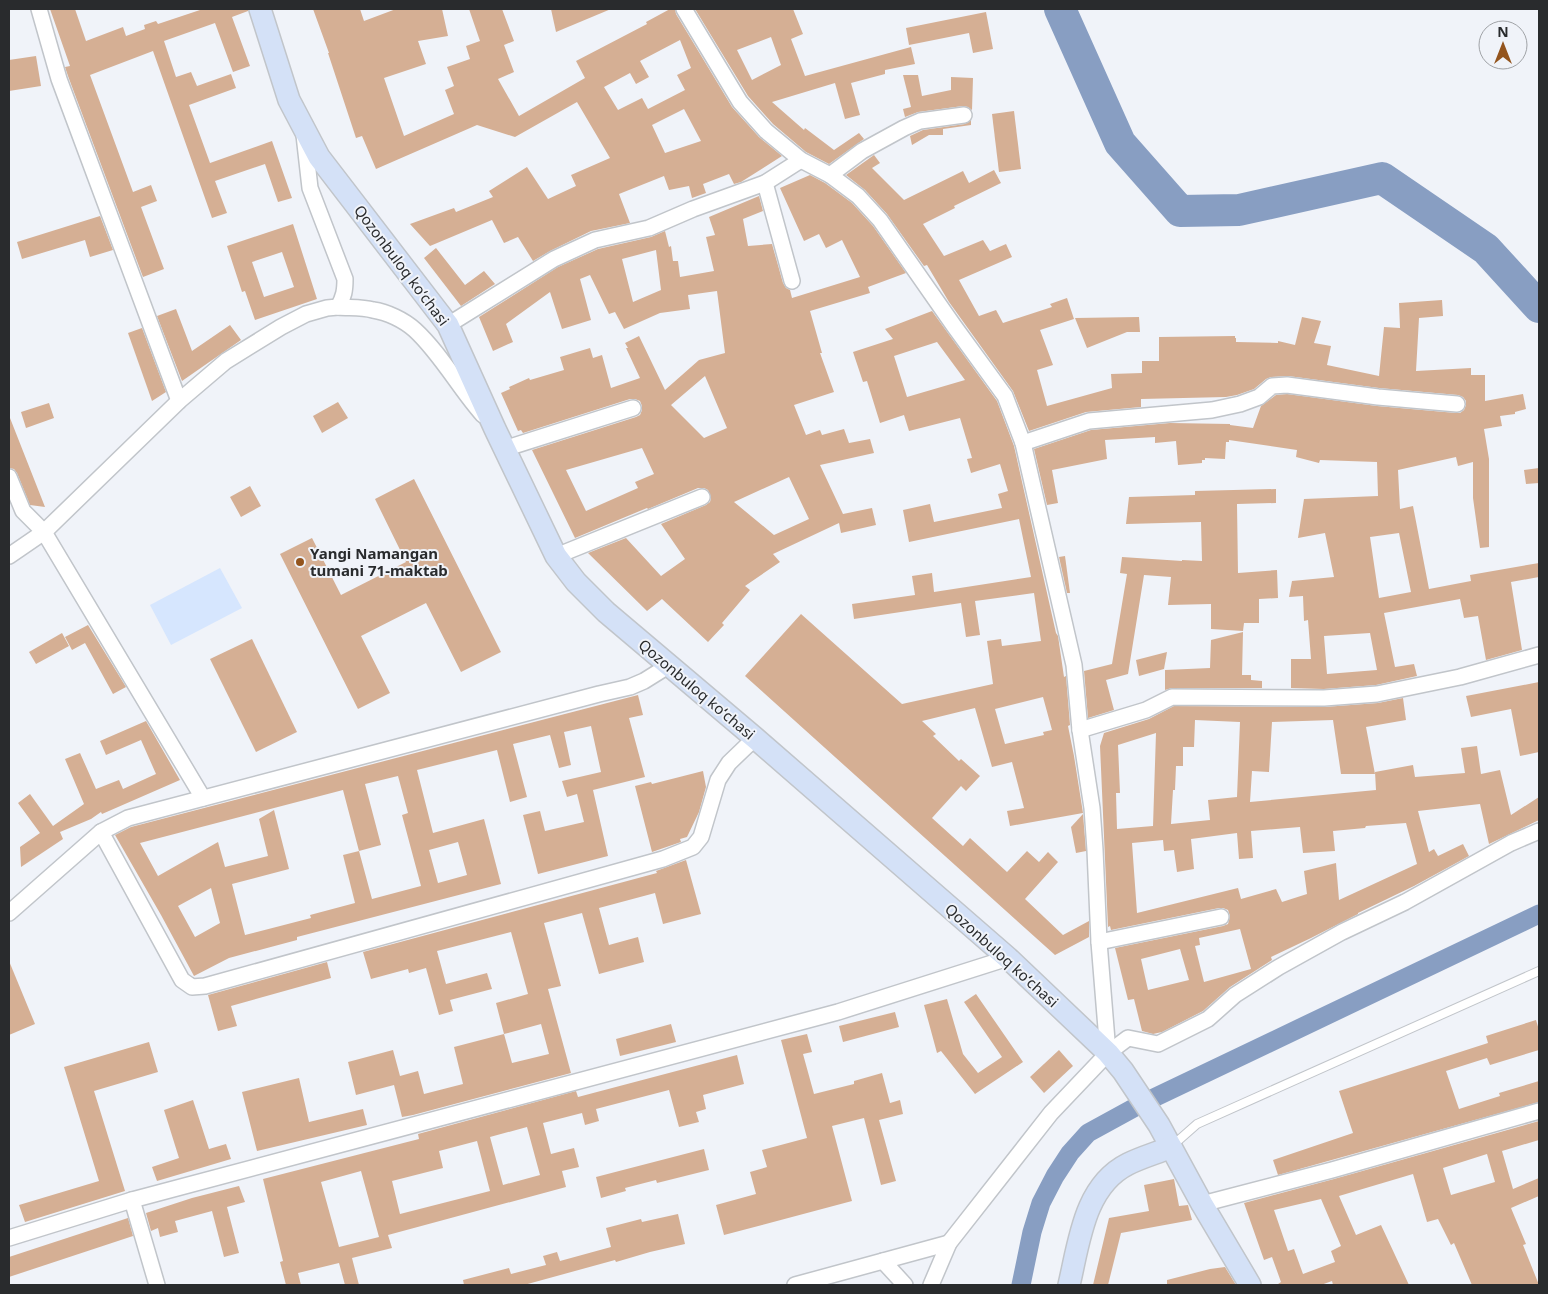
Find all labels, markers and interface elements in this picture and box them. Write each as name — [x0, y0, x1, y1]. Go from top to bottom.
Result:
north arrow — [1478, 20, 1528, 70]
text: N — [1497, 22, 1509, 41]
street label: Qozonbuloq koʻchasi — [350, 201, 454, 329]
place label: Yangi Namangan tumani 71-maktab — [310, 543, 448, 580]
marker: Yangi Namangan tumani 71-maktab — [294, 556, 306, 568]
street label: Qozonbuloq koʻchasi — [635, 634, 759, 744]
street label: Qozonbuloq koʻchasi — [941, 899, 1063, 1011]

